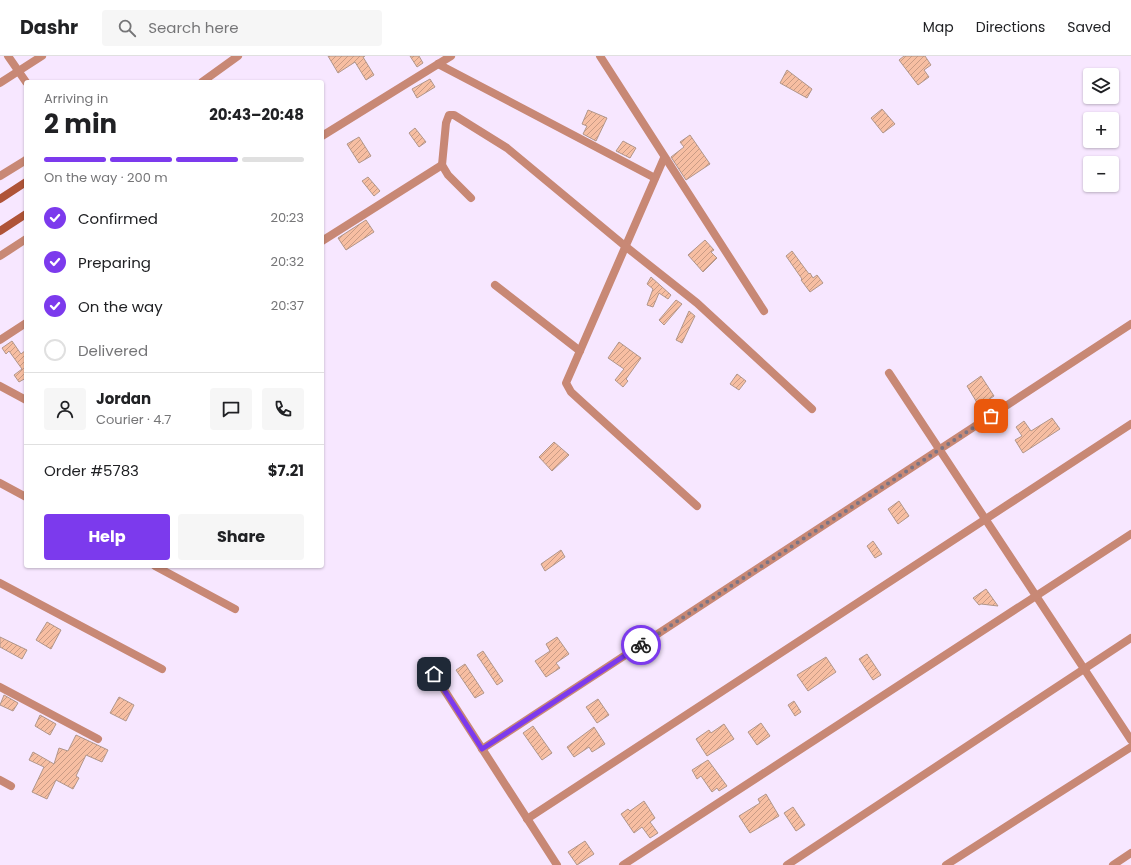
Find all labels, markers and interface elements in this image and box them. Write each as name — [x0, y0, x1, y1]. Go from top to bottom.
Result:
search box — [102, 10, 382, 46]
text: Dashr — [20, 14, 78, 41]
icon: search — [116, 17, 138, 39]
text: Search here — [148, 17, 239, 38]
text: Map — [923, 17, 954, 37]
text: Directions — [976, 17, 1045, 37]
text: Saved — [1067, 17, 1111, 37]
map controls — [1083, 68, 1119, 192]
button: layers — [1083, 68, 1119, 104]
text: Arriving in — [44, 89, 108, 108]
text: 20:43–20:48 — [209, 104, 304, 125]
text: 2 min — [44, 106, 117, 142]
button: + — [1083, 112, 1119, 148]
button: − — [1083, 156, 1119, 192]
text: On the way · 200 m — [44, 168, 168, 187]
icon: check — [44, 207, 66, 229]
text: Confirmed — [78, 208, 158, 229]
text: 20:23 — [270, 208, 304, 227]
icon: check — [44, 251, 66, 273]
text: Preparing — [78, 252, 151, 273]
text: 20:32 — [270, 252, 304, 271]
icon: check — [44, 295, 66, 317]
text: On the way — [78, 296, 163, 317]
text: 20:37 — [271, 296, 304, 315]
text: Delivered — [78, 340, 148, 361]
button: person — [44, 388, 86, 430]
text: Jordan — [96, 388, 151, 409]
button: chat — [210, 388, 252, 430]
button: phone — [262, 388, 304, 430]
pin — [974, 399, 1008, 433]
icon: bag — [980, 405, 1002, 427]
text: Courier · 4.7 — [96, 410, 171, 429]
text: Order #5783 — [44, 460, 139, 481]
text: $7.21 — [268, 460, 304, 481]
button: Help — [44, 514, 170, 560]
button: Share — [178, 514, 304, 560]
courier — [621, 625, 661, 665]
icon: bike — [630, 634, 652, 656]
pin — [417, 657, 451, 691]
icon: home — [423, 663, 445, 685]

